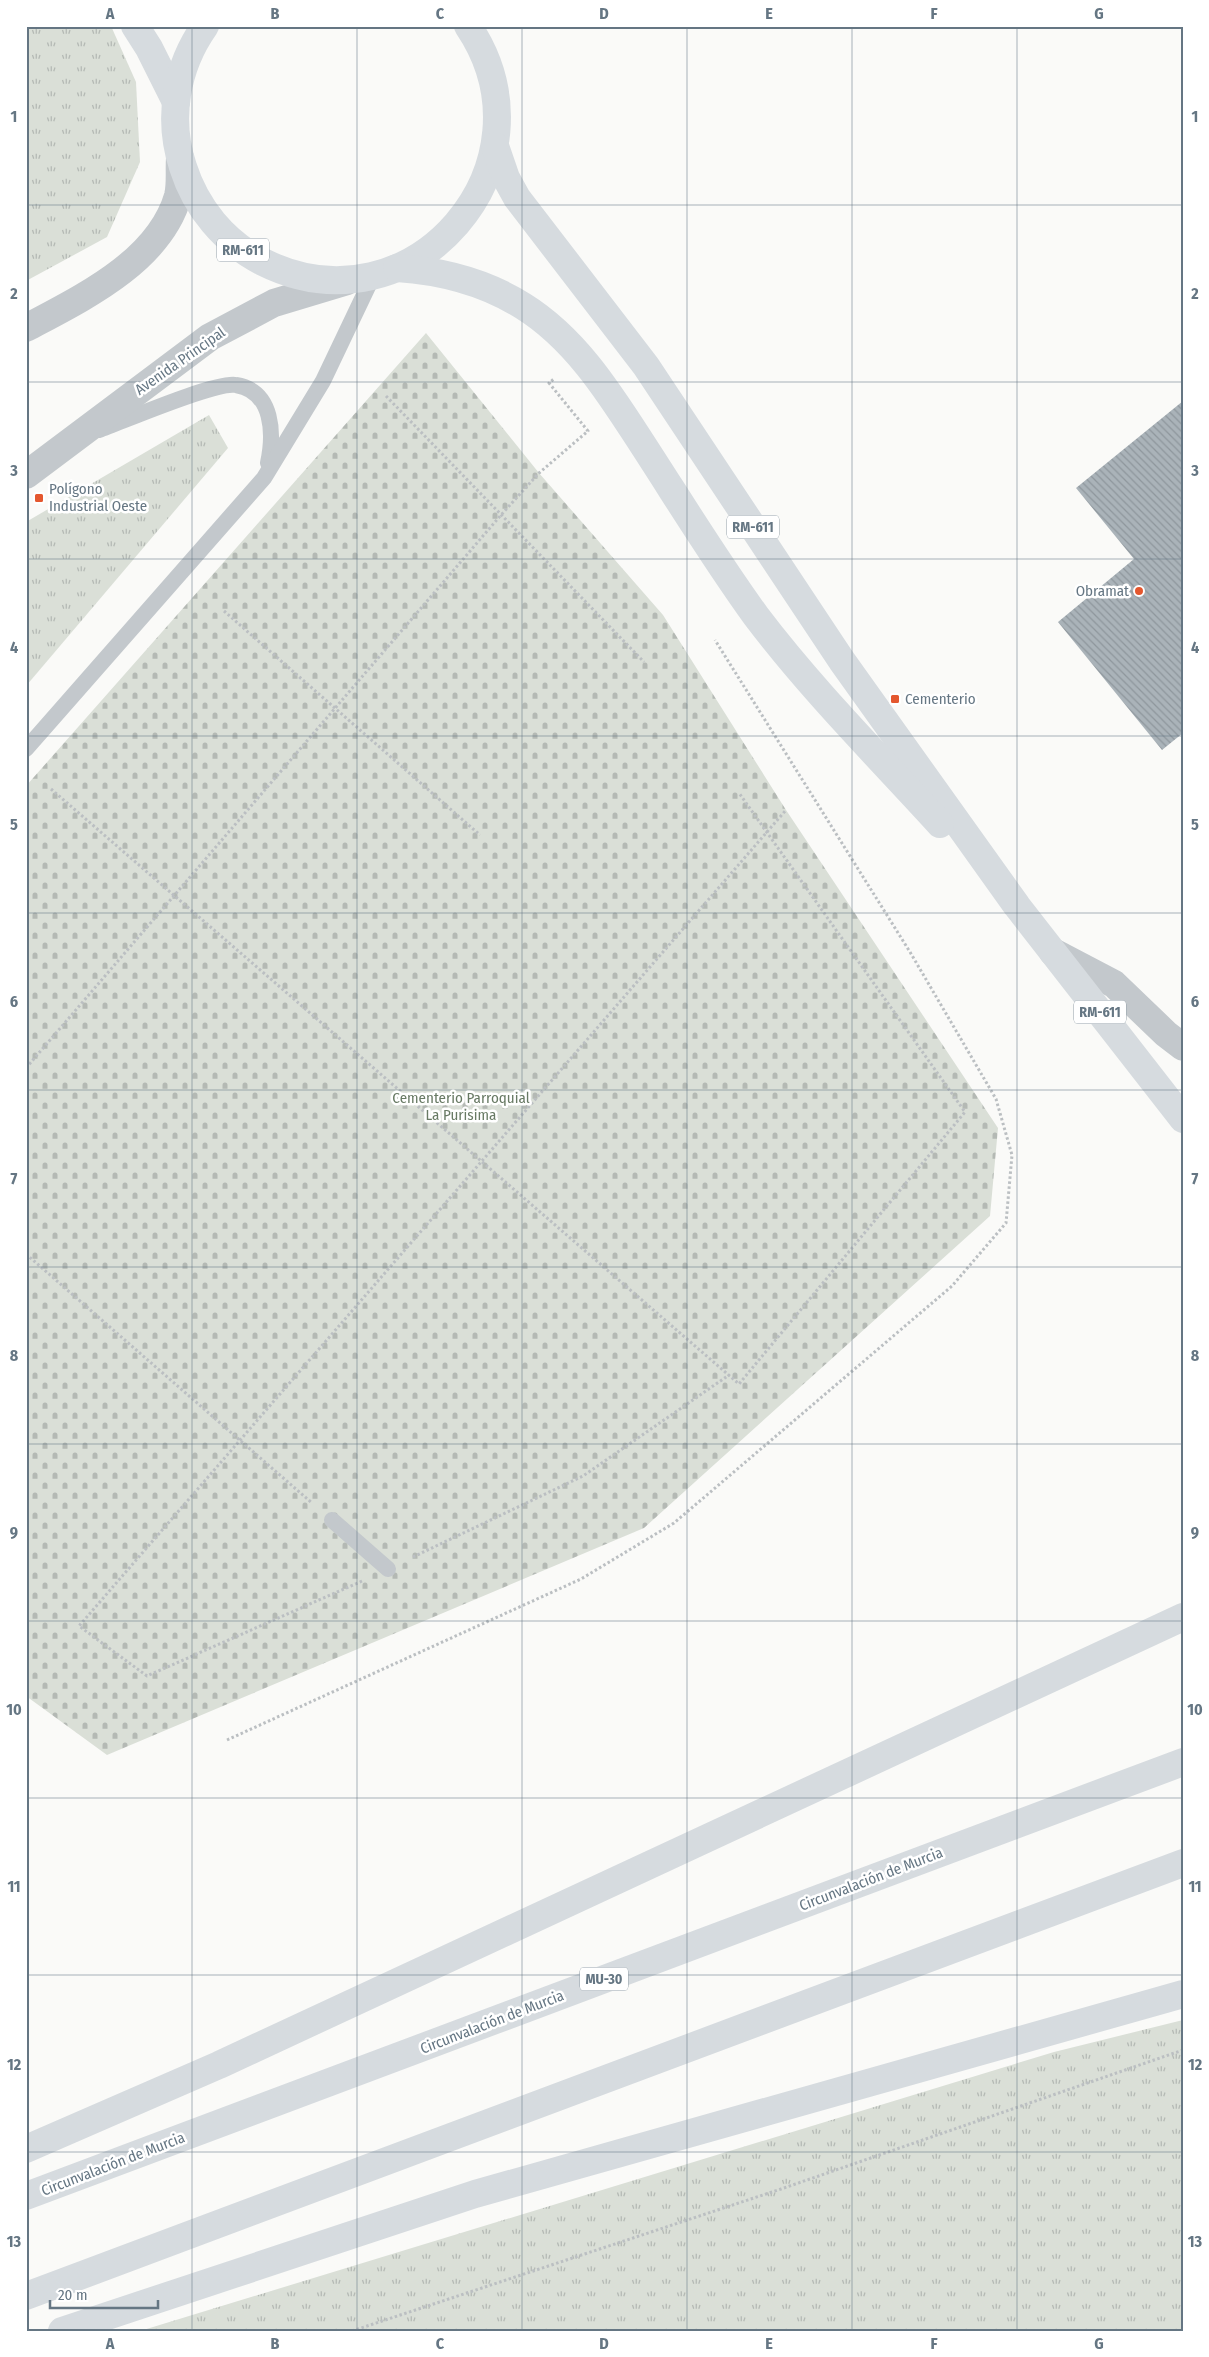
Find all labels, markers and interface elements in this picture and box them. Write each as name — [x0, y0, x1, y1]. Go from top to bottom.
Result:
text: A — [105, 4, 115, 23]
text: B — [271, 4, 280, 23]
text: C — [436, 4, 445, 23]
text: D — [599, 4, 609, 23]
text: E — [765, 4, 773, 23]
text: F — [930, 4, 938, 23]
text: G — [1094, 4, 1104, 23]
text: 1 — [11, 107, 17, 126]
text: 1 — [1192, 107, 1198, 126]
road number: RM-611 — [217, 238, 269, 262]
text: 2 — [9, 284, 18, 303]
text: 2 — [1190, 284, 1199, 303]
street label: Avenida Principal — [131, 323, 229, 399]
text: 3 — [9, 461, 18, 480]
text: 3 — [1190, 461, 1199, 480]
place label: Polígono Industrial Oeste — [49, 480, 147, 515]
marker: Polígono Industrial Oeste — [33, 492, 45, 504]
road number: RM-611 — [727, 516, 779, 538]
place label: Obramat — [1076, 582, 1129, 600]
marker: Obramat — [1133, 585, 1145, 597]
text: 4 — [10, 638, 18, 657]
text: 4 — [1191, 638, 1199, 657]
place label: Cementerio — [905, 690, 976, 708]
marker: Cementerio — [889, 693, 901, 705]
text: 5 — [10, 815, 18, 834]
text: 5 — [1191, 815, 1199, 834]
text: 6 — [10, 992, 18, 1011]
text: 6 — [1191, 992, 1199, 1011]
road number: RM-611 — [1074, 1000, 1126, 1024]
park label: Cementerio Parroquial La Purisima — [392, 1089, 530, 1124]
text: 7 — [11, 1169, 18, 1188]
text: 7 — [1192, 1169, 1199, 1188]
text: 8 — [10, 1346, 19, 1365]
text: 8 — [1191, 1346, 1200, 1365]
text: 9 — [10, 1523, 18, 1542]
text: 9 — [1191, 1523, 1199, 1542]
text: 10 — [6, 1700, 22, 1719]
text: 10 — [1187, 1700, 1203, 1719]
street label: Circunvalación de Murcia — [797, 1843, 945, 1915]
text: 11 — [7, 1877, 21, 1896]
text: 11 — [1188, 1877, 1202, 1896]
road number: MU-30 — [580, 1968, 628, 1990]
street label: Circunvalación de Murcia — [418, 1986, 566, 2058]
text: 12 — [7, 2055, 22, 2074]
text: 12 — [1188, 2055, 1203, 2074]
street label: Circunvalación de Murcia — [39, 2128, 187, 2200]
text: 13 — [7, 2232, 22, 2251]
text: 13 — [1188, 2232, 1203, 2251]
scale bar — [50, 2277, 158, 2309]
text: 20 m — [58, 2286, 88, 2304]
text: A — [105, 2334, 115, 2353]
text: B — [271, 2334, 280, 2353]
text: C — [436, 2334, 445, 2353]
text: D — [599, 2334, 609, 2353]
text: E — [765, 2334, 773, 2353]
text: F — [930, 2334, 938, 2353]
text: G — [1094, 2334, 1104, 2353]

